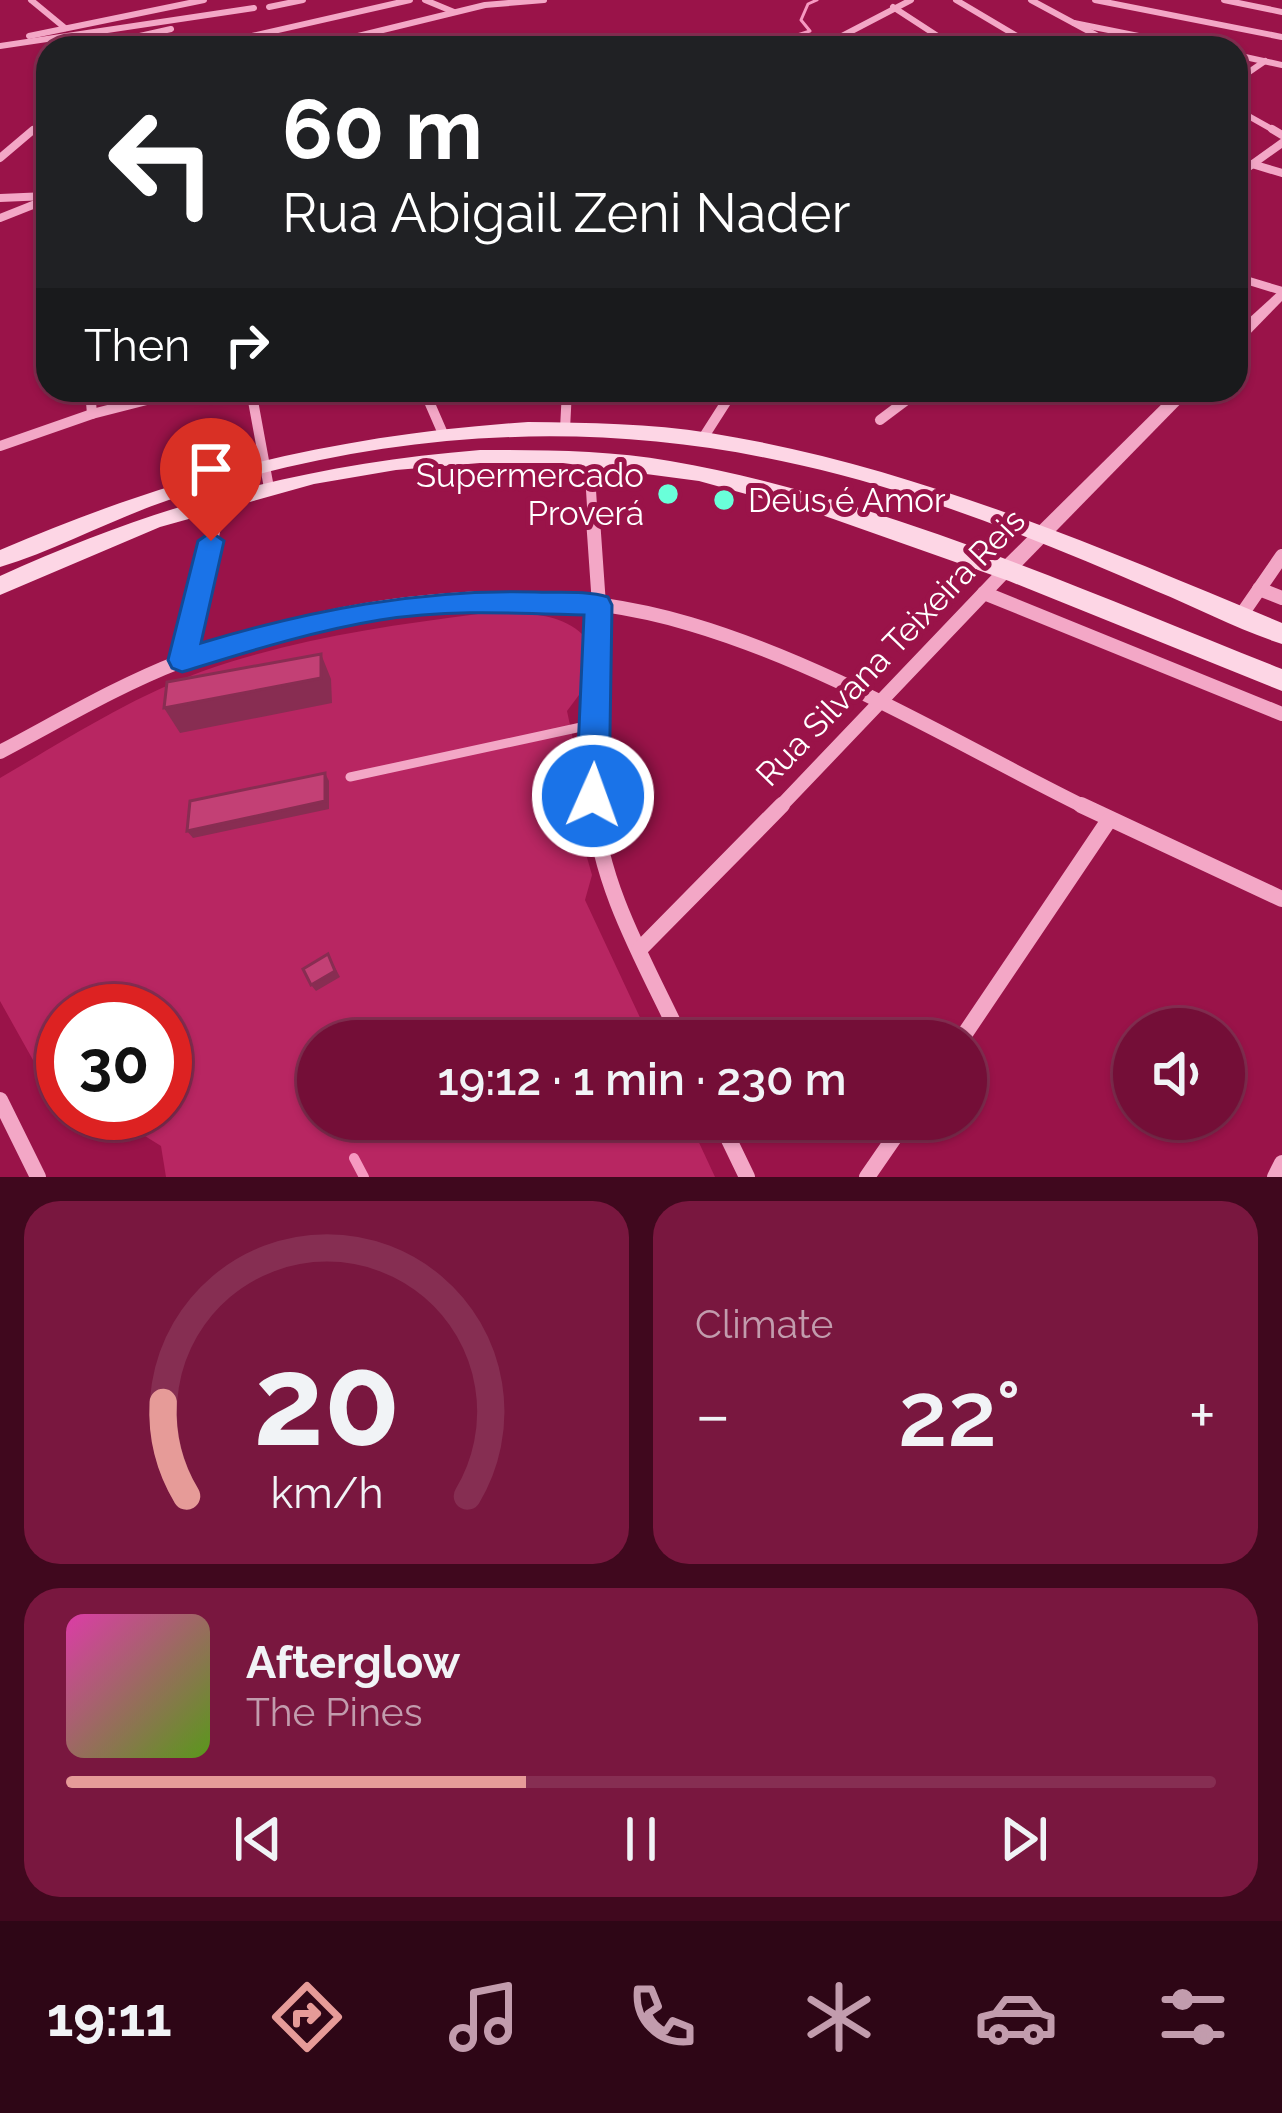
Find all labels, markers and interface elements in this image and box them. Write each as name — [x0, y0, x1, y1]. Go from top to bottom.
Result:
text: 60 m — [282, 80, 483, 179]
icon: left — [84, 84, 240, 240]
text: Rua Abigail Zeni Nader — [282, 181, 850, 245]
icon: right — [214, 312, 280, 378]
text: Then — [84, 319, 190, 372]
pin — [160, 418, 262, 541]
icon: arrive — [178, 436, 244, 502]
place label: Supermercado Proverá — [416, 456, 644, 533]
marker: Supermercado Proverá — [655, 481, 681, 507]
place label: Deus é Amor — [748, 481, 946, 520]
marker: Deus é Amor — [711, 487, 737, 513]
street label: Rua Silvana Teixeira Reis — [748, 501, 1033, 794]
position arrow — [530, 733, 656, 859]
speed limit sign: 30 — [36, 984, 192, 1140]
map controls — [1113, 1008, 1245, 1140]
button: sound — [1113, 1008, 1245, 1140]
text: 19:12 · 1 min · 230 m — [438, 1053, 846, 1106]
text: Climate — [695, 1301, 833, 1347]
text: 20 — [253, 1328, 400, 1474]
text: 22° — [898, 1361, 1021, 1467]
text: − — [695, 1376, 731, 1453]
text: + — [1189, 1376, 1216, 1453]
text: km/h — [270, 1467, 383, 1517]
text: Afterglow — [246, 1636, 460, 1689]
text: The Pines — [246, 1689, 423, 1735]
icon: previous — [225, 1806, 291, 1872]
icon: pause — [608, 1806, 674, 1872]
icon: next — [991, 1806, 1057, 1872]
icon: directions — [265, 1975, 349, 2059]
icon: music — [442, 1975, 526, 2059]
icon: phone — [620, 1975, 704, 2059]
icon: climate — [797, 1975, 881, 2059]
icon: car — [974, 1975, 1058, 2059]
icon: filters — [1151, 1975, 1235, 2059]
text: 19:11 — [47, 1985, 172, 2049]

